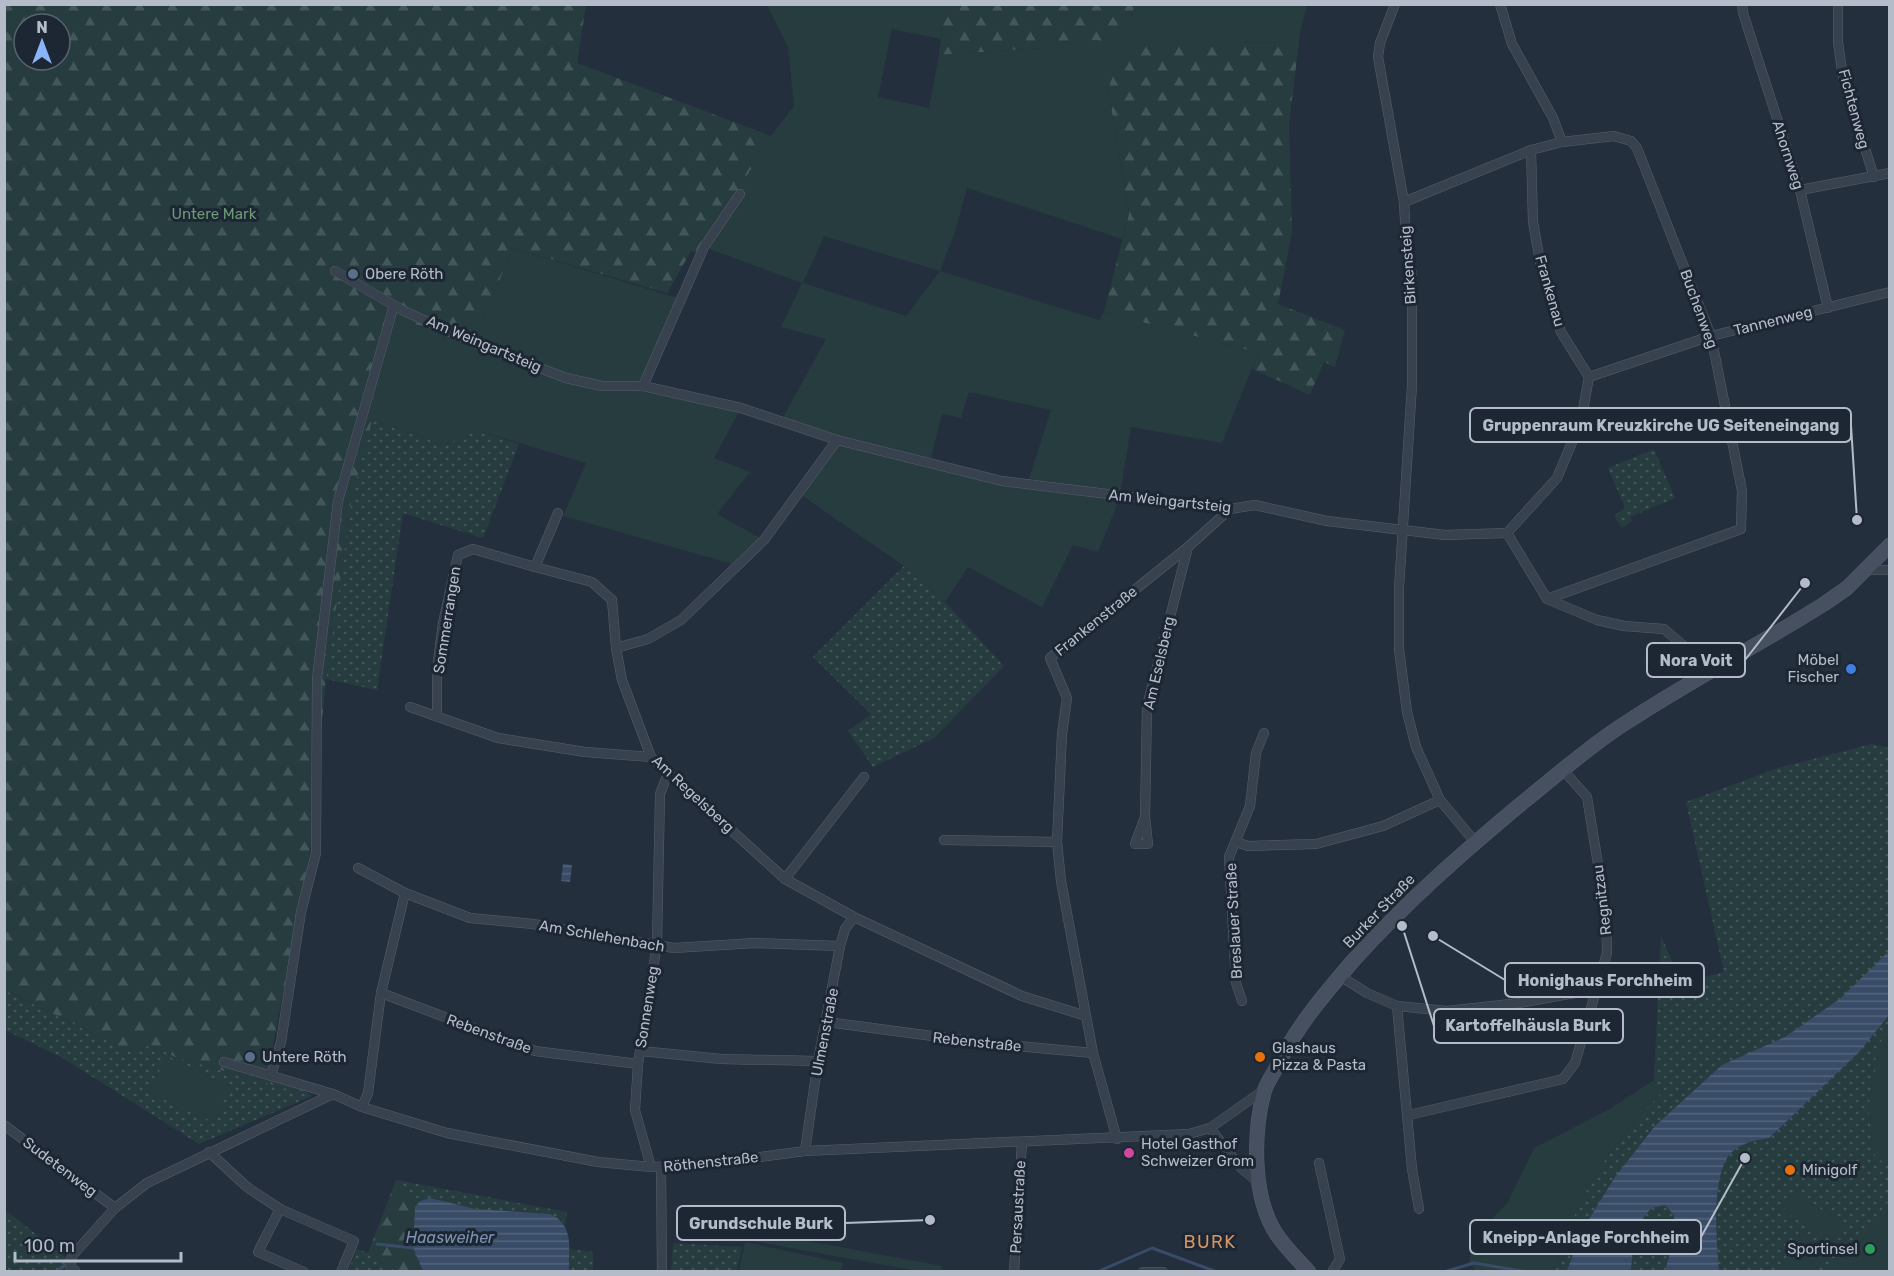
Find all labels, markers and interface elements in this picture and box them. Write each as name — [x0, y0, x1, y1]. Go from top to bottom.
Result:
north arrow — [12, 12, 72, 72]
text: N — [36, 18, 48, 37]
street label: Fichtenweg — [1835, 67, 1873, 151]
street label: Ahornweg — [1768, 118, 1808, 192]
park label: Untere Mark — [171, 205, 257, 223]
street label: Birkensteig — [1396, 225, 1420, 305]
street label: Frankenau — [1531, 253, 1569, 329]
place label: Obere Röth — [365, 265, 443, 283]
marker: Obere Röth — [346, 267, 360, 281]
street label: Buchenweg — [1676, 267, 1722, 351]
street label: Tannenweg — [1732, 303, 1814, 339]
street label: Am Weingartsteig — [424, 312, 544, 376]
callout: Gruppenraum Kreuzkirche UG Seiteneingang — [1470, 408, 1851, 442]
text: Gruppenraum Kreuzkirche UG Seiteneingang — [1482, 416, 1840, 435]
street label: Am Weingartsteig — [1108, 486, 1232, 516]
street label: Sommerrangen — [430, 565, 464, 675]
street label: Frankenstraße — [1051, 582, 1141, 660]
street label: Am Eselsberg — [1140, 615, 1178, 711]
callout: Nora Voit — [1647, 643, 1745, 677]
text: Nora Voit — [1660, 651, 1733, 670]
place label: Möbel Fischer — [1787, 651, 1839, 686]
marker: Möbel Fischer — [1844, 662, 1858, 676]
street label: Am Regelsberg — [648, 751, 738, 837]
street label: Breslauer Straße — [1222, 862, 1246, 980]
street label: Regnitzau — [1589, 864, 1615, 936]
street label: Burker Straße — [1339, 870, 1419, 952]
street label: Am Schlehenbach — [538, 916, 666, 956]
callout: Honighaus Forchheim — [1505, 963, 1704, 997]
street label: Sonnenweg — [632, 965, 662, 1049]
text: Honighaus Forchheim — [1518, 971, 1692, 990]
street label: Ulmenstraße — [808, 986, 842, 1078]
callout: Kartoffelhäusla Burk — [1434, 1009, 1623, 1043]
street label: Rebenstraße — [444, 1010, 534, 1058]
text: Kartoffelhäusla Burk — [1445, 1016, 1612, 1035]
street label: Rebenstraße — [932, 1028, 1022, 1056]
place label: Glashaus Pizza & Pasta — [1272, 1039, 1366, 1074]
place label: Untere Röth — [262, 1048, 347, 1066]
marker: Untere Röth — [243, 1050, 257, 1064]
marker: Glashaus Pizza & Pasta — [1253, 1050, 1267, 1064]
street label: Sudetenweg — [19, 1133, 101, 1201]
place label: Hotel Gasthof Schweizer Grom — [1141, 1135, 1254, 1170]
marker: Hotel Gasthof Schweizer Grom — [1122, 1146, 1136, 1160]
street label: Röthenstraße — [663, 1148, 759, 1176]
street label: Persaustraße — [1007, 1160, 1029, 1254]
place label: Minigolf — [1802, 1161, 1857, 1179]
marker: Minigolf — [1783, 1163, 1797, 1177]
callout: Grundschule Burk — [677, 1206, 845, 1240]
text: Grundschule Burk — [689, 1214, 834, 1233]
callout: Kneipp-Anlage Forchheim — [1470, 1220, 1701, 1254]
scale bar — [15, 1225, 182, 1263]
water label: Haasweiher — [406, 1228, 495, 1247]
text: Kneipp-Anlage Forchheim — [1483, 1228, 1690, 1247]
district label: BURK — [1183, 1231, 1237, 1253]
text: 100 m — [24, 1235, 75, 1257]
place label: Sportinsel — [1787, 1240, 1858, 1258]
marker: Sportinsel — [1863, 1242, 1877, 1256]

